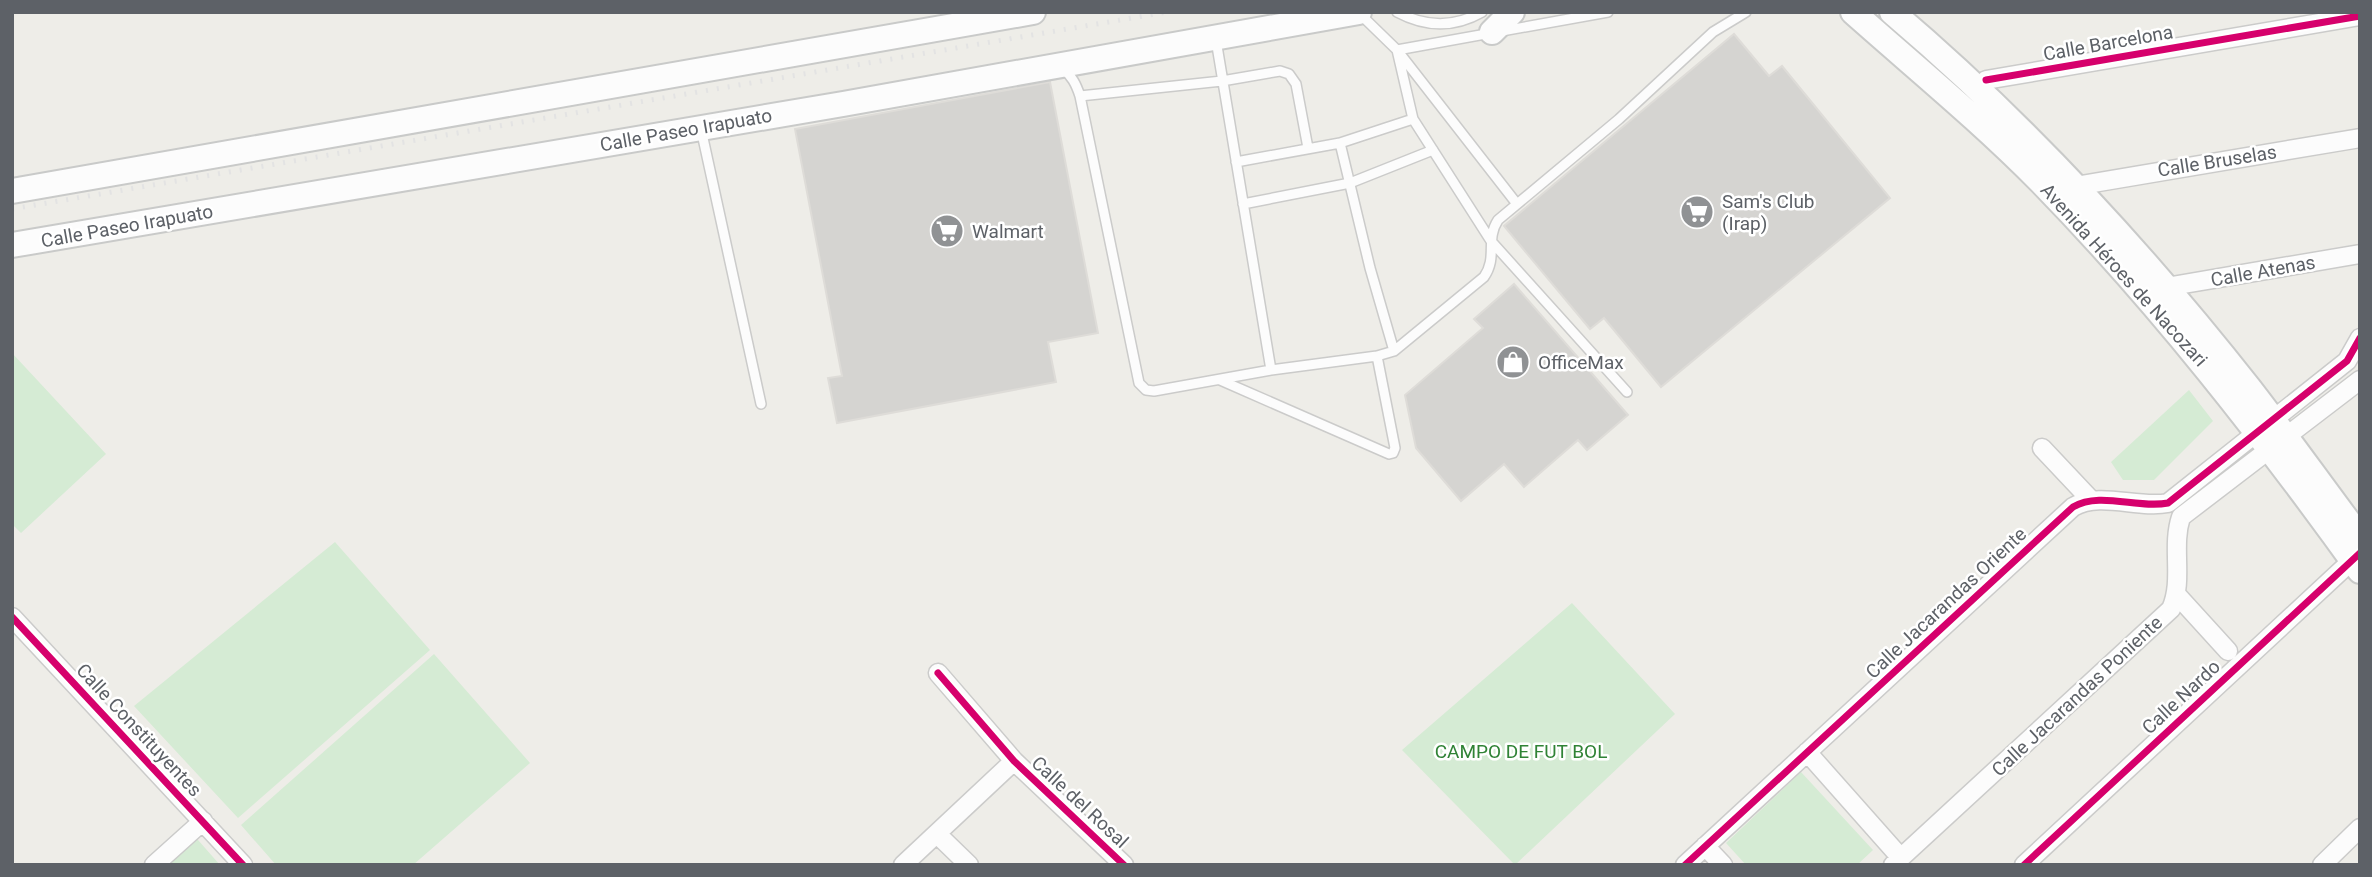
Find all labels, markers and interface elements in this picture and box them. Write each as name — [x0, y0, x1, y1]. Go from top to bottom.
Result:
street label: Calle Barcelona — [2041, 20, 2175, 66]
street label: Calle Paseo Irapuato — [598, 104, 774, 156]
street label: Calle Bruselas — [2156, 140, 2278, 182]
street label: Avenida Héroes de Nacozari — [2036, 179, 2212, 371]
place label: Sam's Club (Irap) — [1722, 190, 1815, 235]
supermarket icon: Sam's Club (Irap) — [1678, 193, 1716, 231]
street label: Calle Paseo Irapuato — [39, 200, 215, 252]
supermarket icon: Walmart — [928, 212, 966, 250]
place label: Walmart — [972, 220, 1044, 243]
street label: Calle Atenas — [2209, 250, 2317, 292]
shop icon: OfficeMax — [1494, 343, 1532, 381]
place label: OfficeMax — [1538, 351, 1624, 374]
street label: Calle Jacarandas Oriente — [1861, 523, 2031, 683]
street label: Calle Jacarandas Poniente — [1987, 611, 2167, 781]
street label: Calle Nardo — [2137, 655, 2225, 739]
street label: Calle Constituyentes — [71, 659, 207, 801]
park label: CAMPO DE FUT BOL — [1435, 740, 1607, 763]
street label: Calle del Rosal — [1027, 751, 1133, 853]

